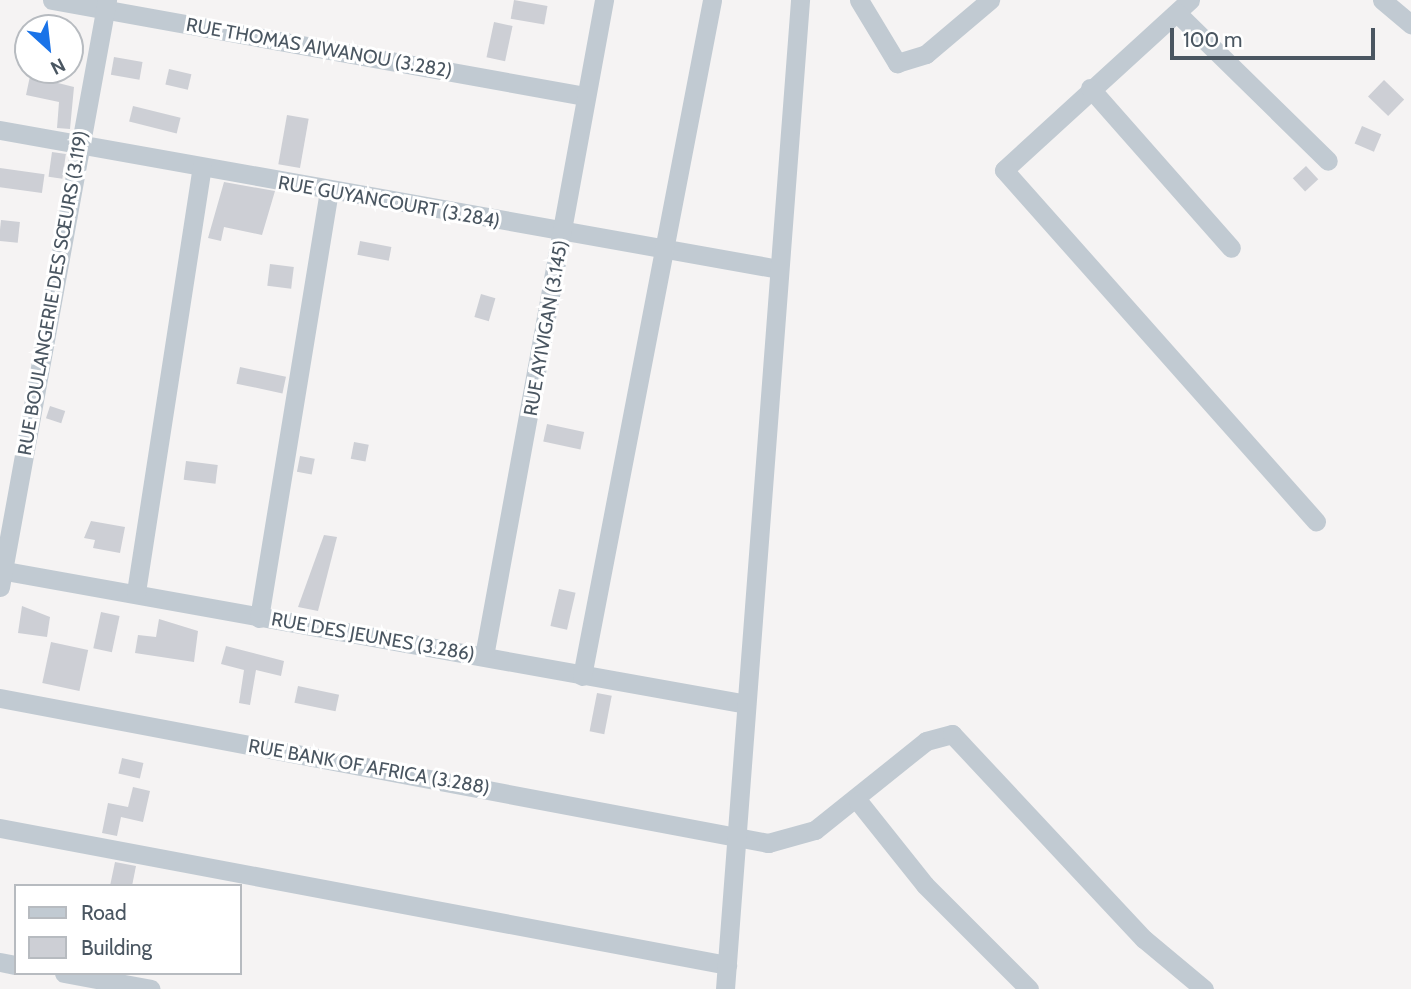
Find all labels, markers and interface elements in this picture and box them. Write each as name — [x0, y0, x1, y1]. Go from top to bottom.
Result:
street label: RUE THOMAS AIWANOU (3.282) — [184, 13, 454, 83]
north arrow — [14, 14, 84, 84]
scale bar — [1173, 14, 1378, 58]
text: 100 m — [1183, 27, 1242, 52]
text: N — [47, 53, 69, 80]
street label: RUE BOULANGERIE DES SŒURS (3.119) — [13, 129, 93, 457]
street label: RUE GUYANCOURT (3.284) — [276, 171, 502, 233]
street label: RUE AYIVIGAN (3.145) — [519, 238, 573, 418]
street label: RUE DES JEUNES (3.286) — [269, 608, 477, 666]
street label: RUE BANK OF AFRICA (3.288) — [247, 735, 491, 799]
legend — [14, 884, 242, 975]
text: Road — [81, 900, 127, 925]
text: Building — [81, 935, 152, 960]

